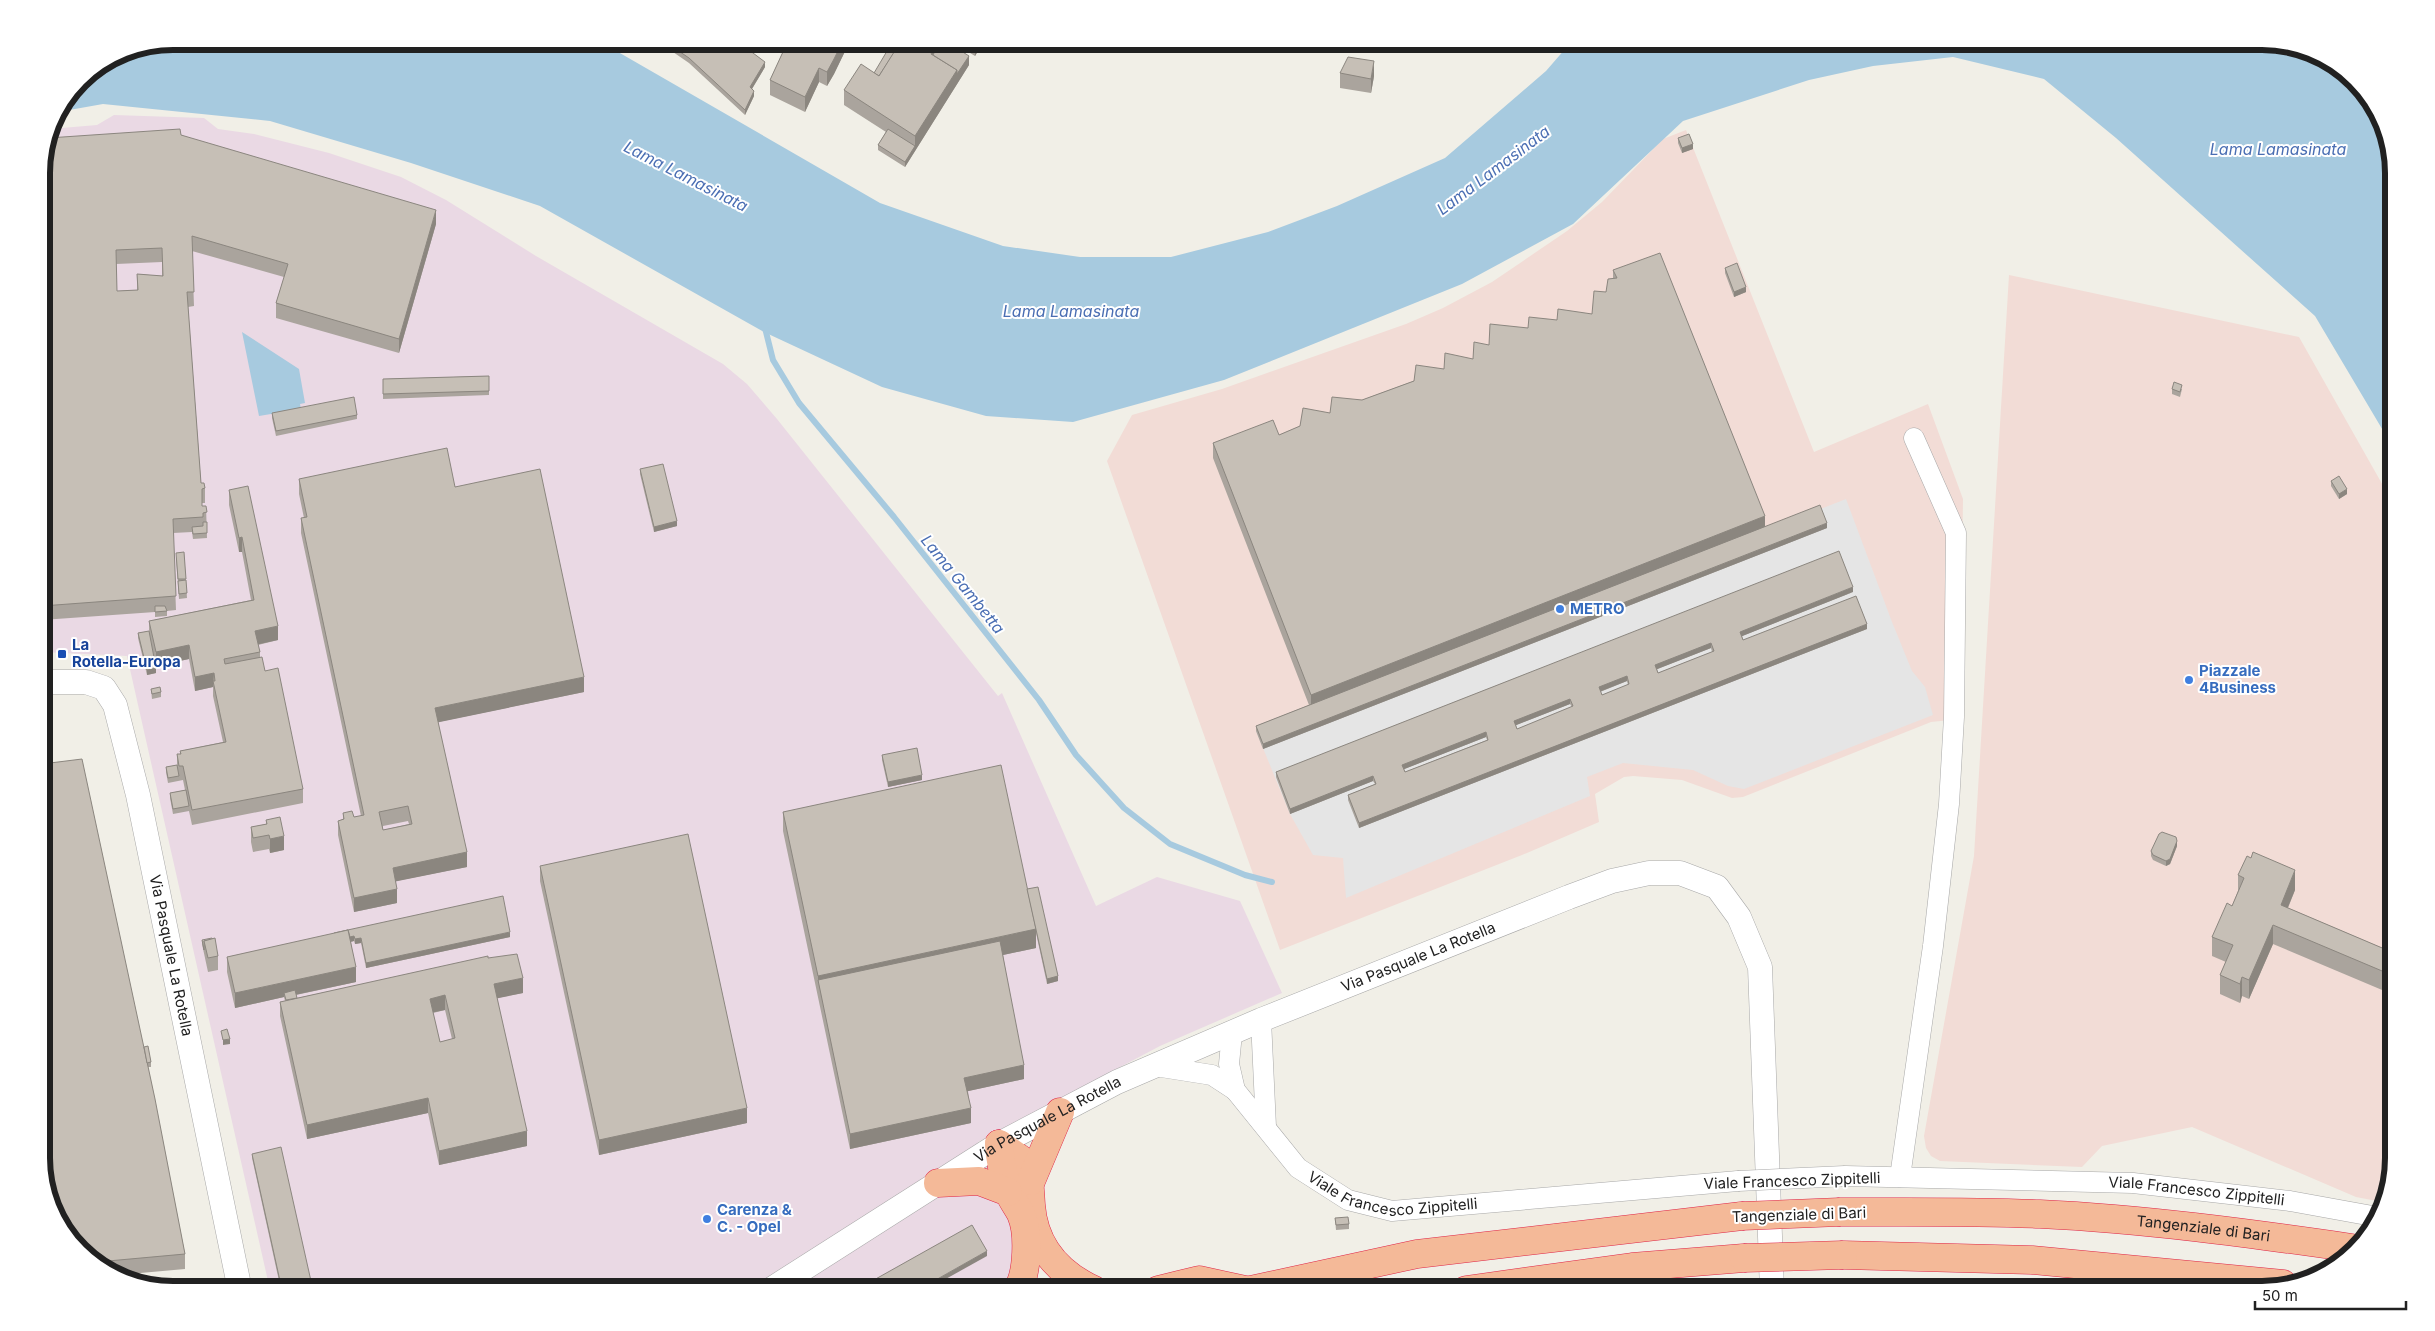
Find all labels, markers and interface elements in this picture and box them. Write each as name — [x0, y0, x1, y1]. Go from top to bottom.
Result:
water label: Lama Lamasinata — [1433, 121, 1554, 219]
water label: Lama Lamasinata — [621, 136, 751, 216]
water label: Lama Lamasinata — [2210, 139, 2346, 159]
water label: Lama Lamasinata — [1003, 301, 1139, 321]
water label: Lama Gambetta — [917, 530, 1009, 638]
place label: METRO — [1570, 599, 1625, 618]
marker: METRO — [1554, 603, 1566, 615]
place label: La Rotella-Europa — [72, 635, 181, 671]
marker: La Rotella-Europa — [56, 648, 68, 660]
place label: Piazzale 4Business — [2199, 661, 2276, 697]
marker: Piazzale 4Business — [2183, 674, 2195, 686]
street label: Via Pasquale La Rotella — [146, 873, 197, 1038]
street label: Via Pasquale La Rotella — [1338, 917, 1498, 996]
street label: Via Pasquale La Rotella — [970, 1072, 1124, 1167]
street label: Viale Francesco Zippitelli — [1304, 1167, 1478, 1220]
street label: Viale Francesco Zippitelli — [1703, 1168, 1881, 1193]
street label: Viale Francesco Zippitelli — [2108, 1172, 2286, 1209]
place label: Carenza & C. - Opel — [717, 1200, 792, 1236]
street label: Tangenziale di Bari — [1731, 1203, 1866, 1226]
street label: Tangenziale di Bari — [2136, 1211, 2271, 1245]
marker: Carenza & C. - Opel — [701, 1213, 713, 1225]
scale bar — [2255, 1278, 2406, 1310]
text: 50 m — [2262, 1286, 2298, 1305]

